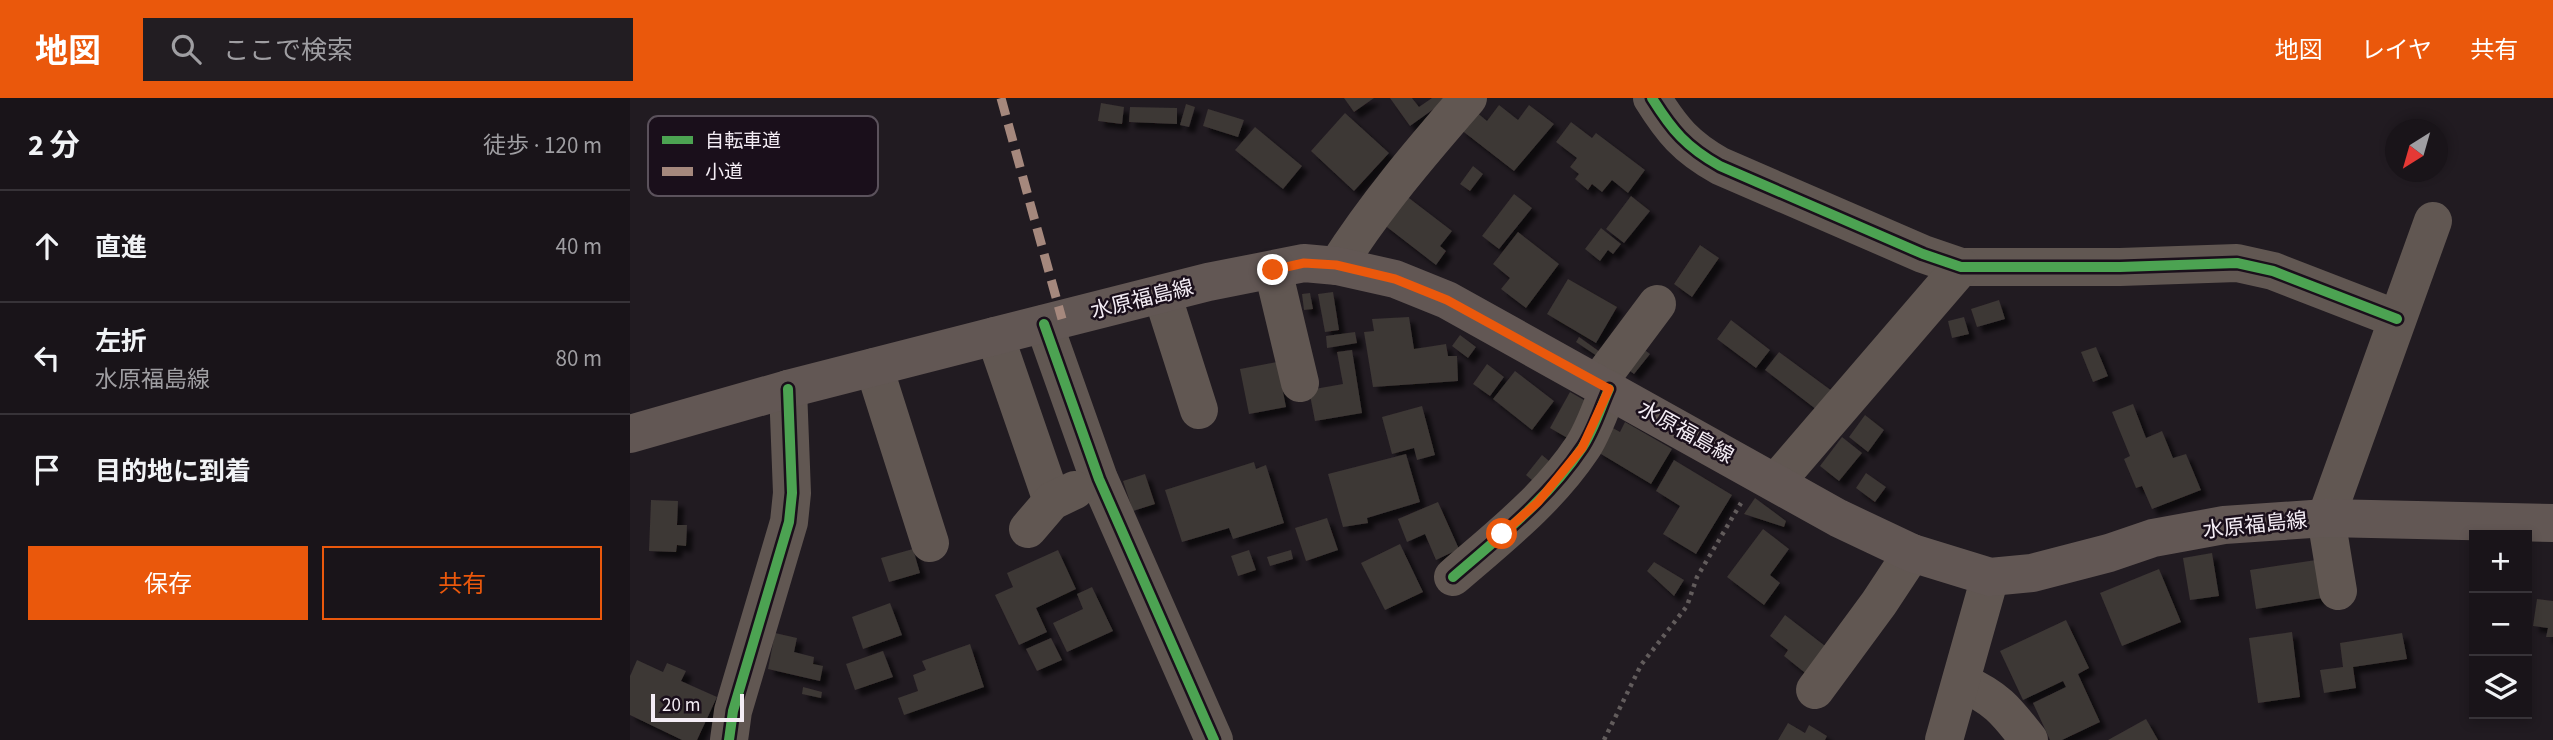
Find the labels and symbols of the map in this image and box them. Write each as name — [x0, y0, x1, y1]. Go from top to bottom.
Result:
legend — [648, 116, 878, 196]
north arrow — [2385, 119, 2448, 182]
text: 自転車道 — [705, 128, 781, 155]
text: 小道 — [705, 159, 743, 186]
route end — [1257, 254, 1288, 285]
street label: 水原福島線 — [1087, 272, 1197, 326]
street label: 水原福島線 — [1633, 393, 1739, 471]
street label: 水原福島線 — [2201, 505, 2309, 545]
route start — [1486, 518, 1517, 549]
scale bar — [651, 691, 744, 723]

